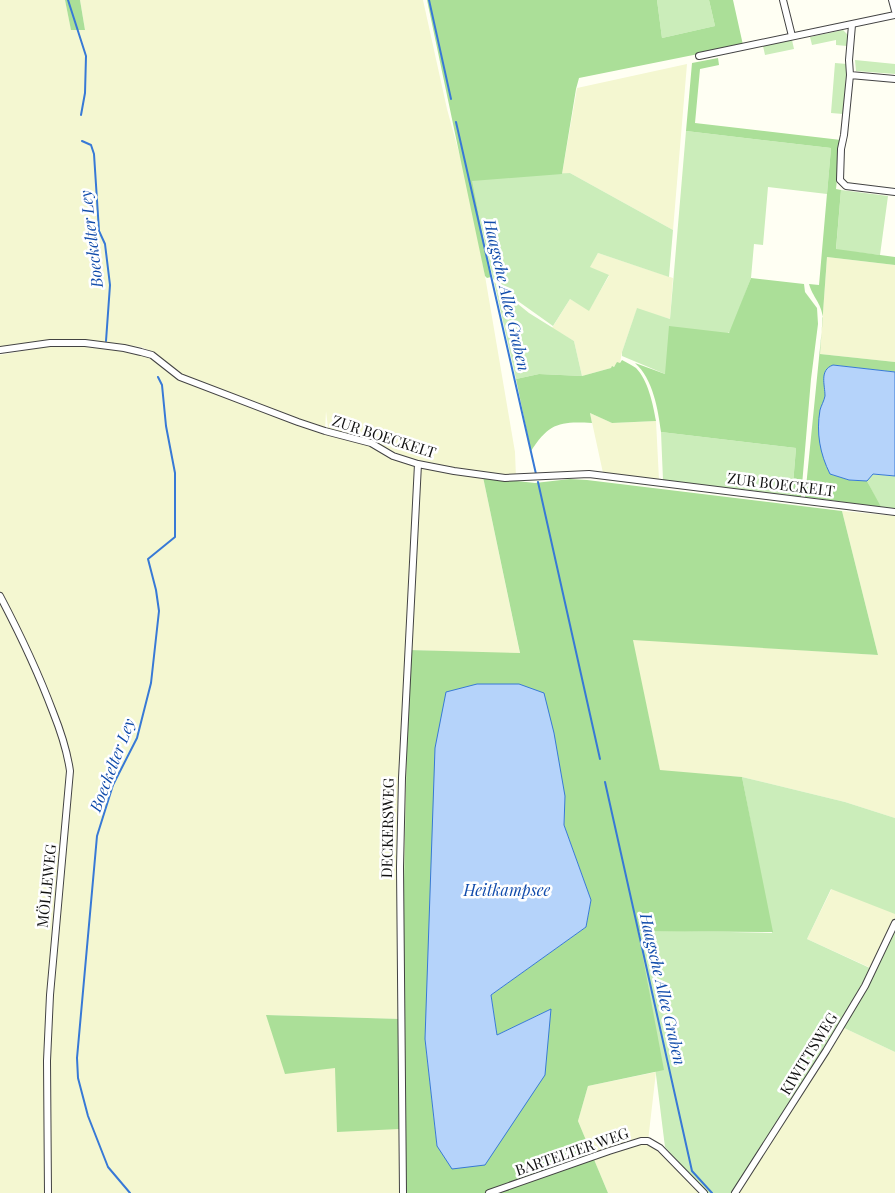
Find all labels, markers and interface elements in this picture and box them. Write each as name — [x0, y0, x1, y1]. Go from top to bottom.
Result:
water label: Boeckelter Ley — [74, 189, 107, 290]
water label: Haagsche Allee Graben — [480, 216, 535, 373]
street label: ZUR BOECKELT — [330, 410, 439, 462]
street label: ZUR BOECKELT — [726, 467, 836, 501]
water label: Boeckelter Ley — [84, 715, 139, 815]
street label: DECKERSWEG — [376, 777, 398, 878]
street label: MÖLLEWEG — [32, 843, 60, 929]
water label: Heitkampsee — [463, 879, 551, 900]
water label: Haagsche Allee Graben — [636, 910, 691, 1067]
street label: KIWITTSWEG — [775, 1008, 842, 1098]
street label: BARTELTER WEG — [512, 1122, 631, 1180]

